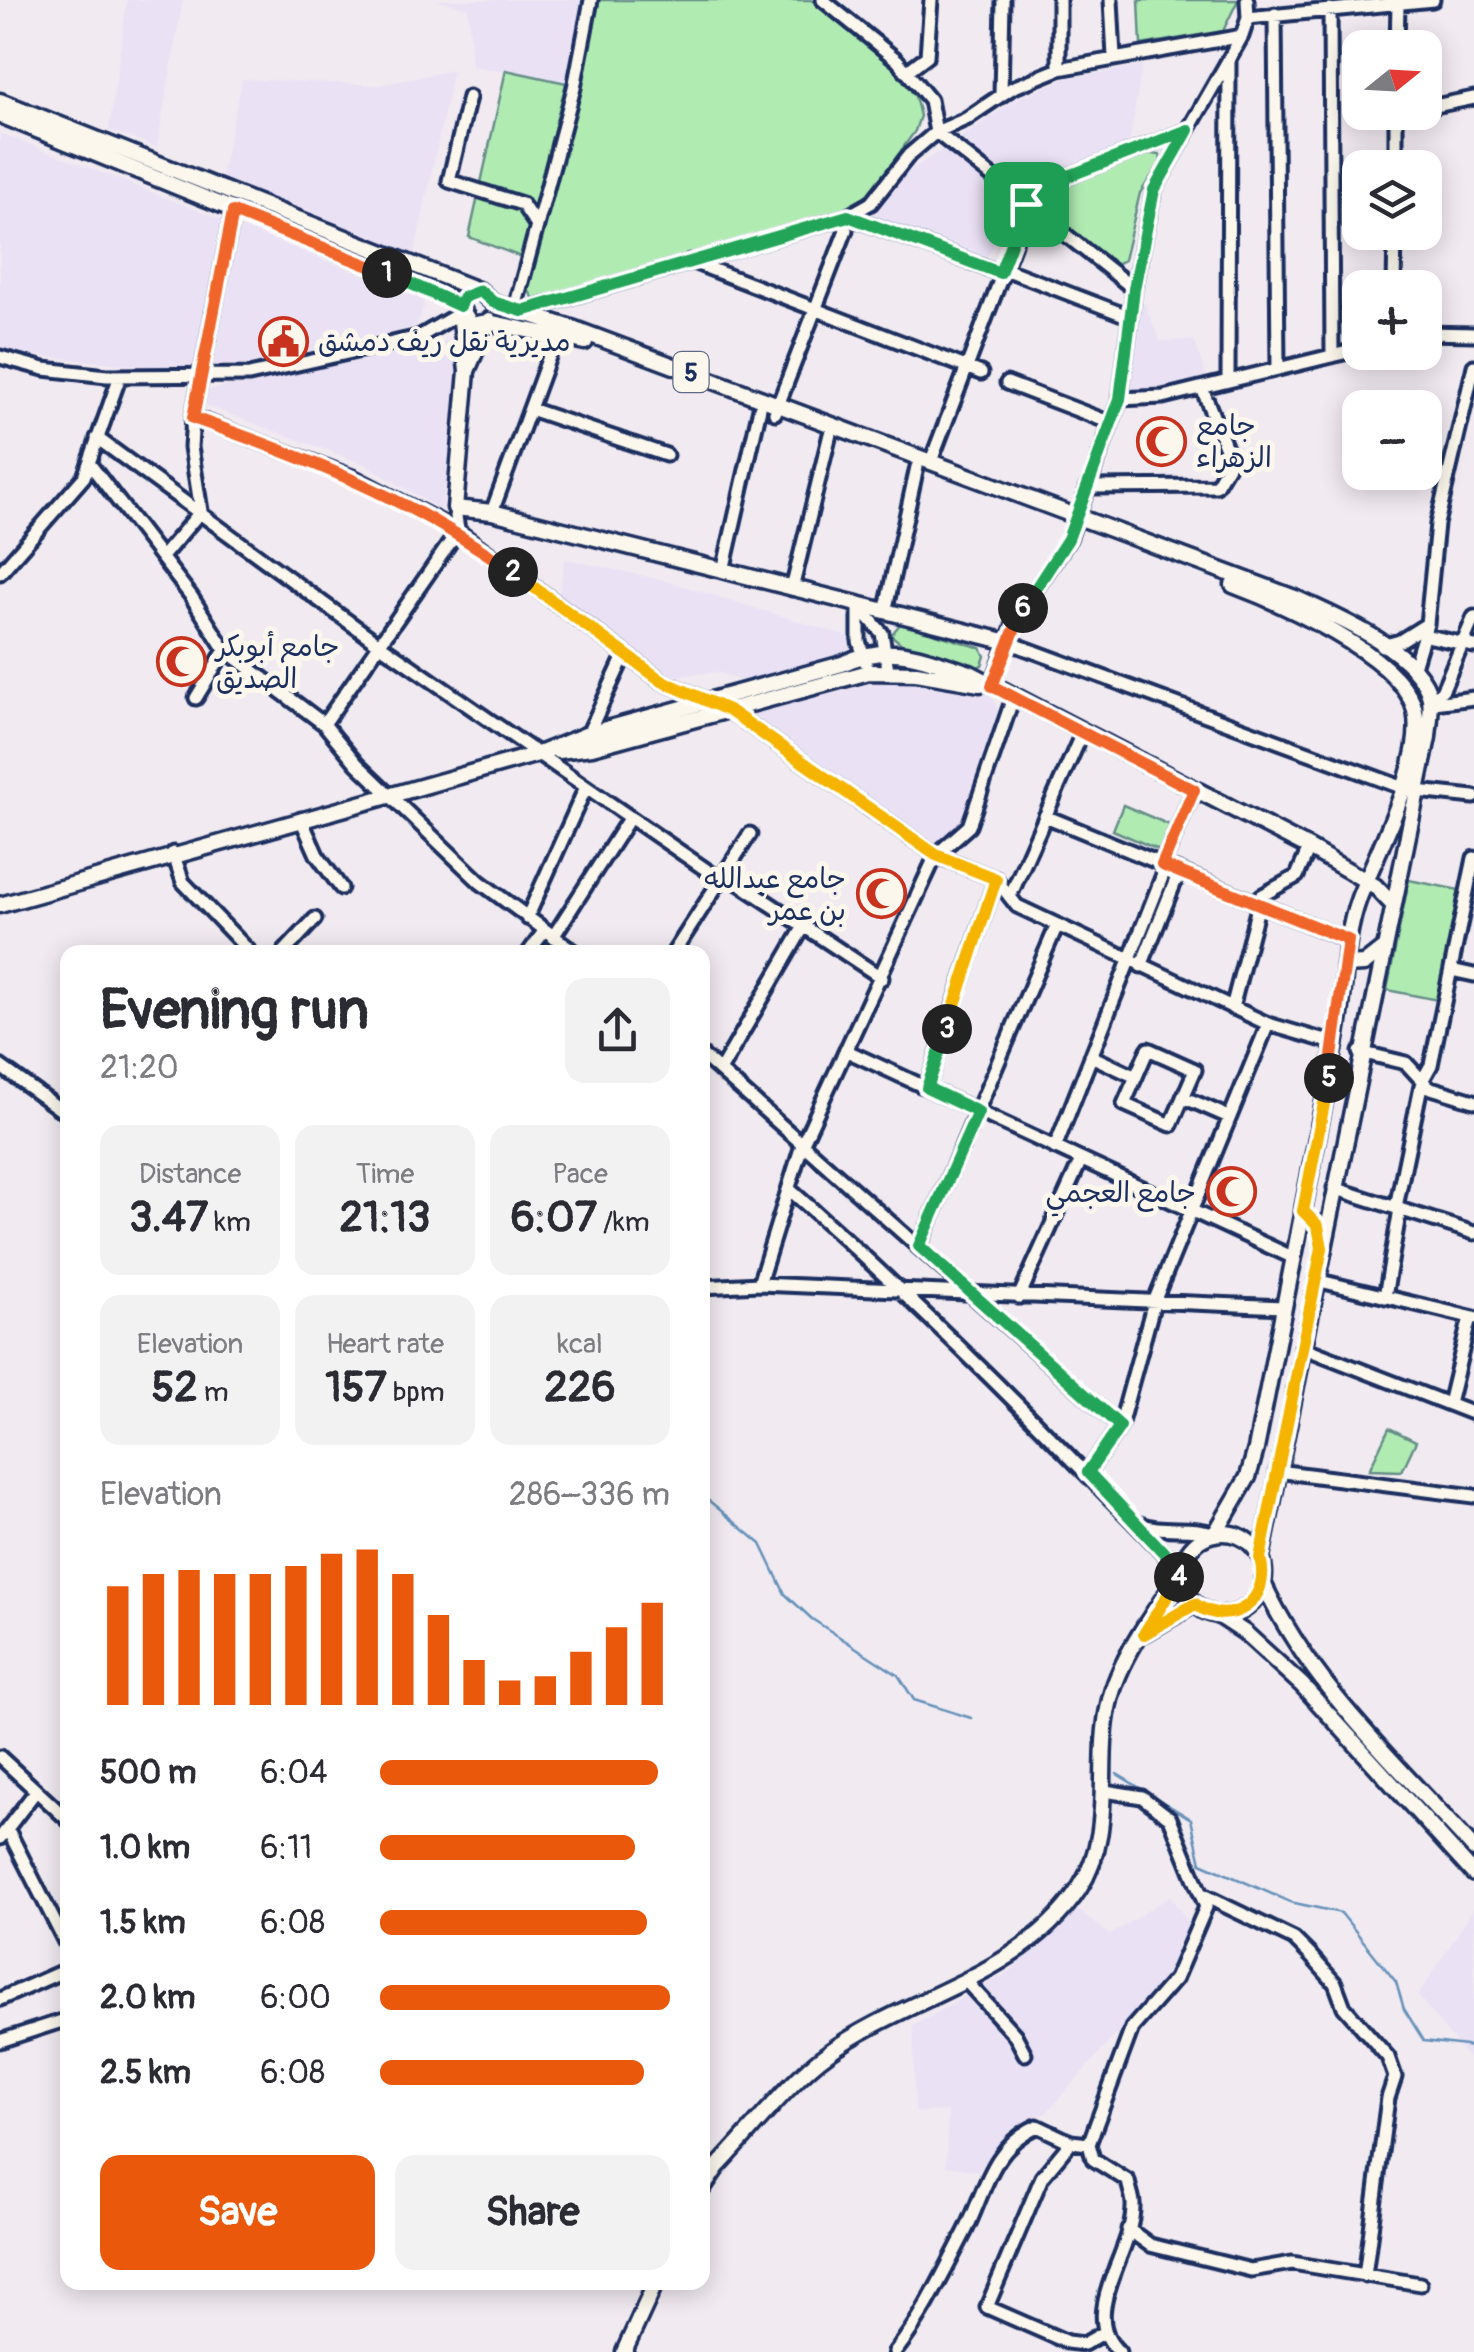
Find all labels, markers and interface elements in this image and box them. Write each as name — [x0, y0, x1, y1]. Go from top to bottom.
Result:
north arrow — [1342, 30, 1442, 130]
map controls — [1342, 30, 1442, 490]
button: layers — [1342, 150, 1442, 250]
pin — [984, 162, 1069, 247]
icon: arrive — [999, 177, 1054, 232]
pin: 1 — [362, 248, 412, 298]
text: 1 — [382, 255, 392, 290]
button: + — [1342, 270, 1442, 370]
public building icon: مديرية نقل ريف دمشق — [257, 315, 309, 367]
place label: مديرية نقل ريف دمشق — [318, 325, 570, 360]
road number: 5 — [674, 352, 708, 392]
button: − — [1342, 390, 1442, 490]
place label: جامع الزهراء — [1196, 409, 1272, 476]
mosque icon: جامع الزهراء — [1135, 415, 1187, 467]
pin: 2 — [488, 547, 538, 597]
text: 2 — [505, 554, 521, 589]
pin: 6 — [998, 583, 1048, 633]
text: 6 — [1015, 590, 1031, 625]
place label: جامع أبوبكر الصديق — [214, 630, 340, 697]
mosque icon: جامع أبوبكر الصديق — [155, 636, 207, 688]
place label: جامع عبدالله بن عمر — [704, 862, 846, 929]
mosque icon: جامع عبدالله بن عمر — [855, 868, 907, 920]
text: Evening run — [100, 976, 369, 1045]
button: share — [565, 978, 670, 1083]
pin: 3 — [922, 1004, 972, 1054]
text: 3 — [939, 1011, 955, 1046]
text: 21:20 — [100, 1048, 179, 1088]
pin: 5 — [1304, 1053, 1354, 1103]
text: 5 — [1321, 1060, 1337, 1095]
text: Distance — [139, 1157, 241, 1192]
text: Time — [356, 1157, 414, 1192]
text: Pace — [552, 1157, 608, 1192]
mosque icon: جامع العجمي — [1205, 1166, 1257, 1218]
place label: جامع العجمي — [1045, 1176, 1196, 1217]
text: 3.47 — [129, 1192, 208, 1244]
text: 21:13 — [340, 1192, 430, 1244]
text: 6:07 — [510, 1192, 597, 1244]
text: km — [208, 1205, 251, 1240]
text: /km — [597, 1205, 650, 1240]
text: Elevation — [137, 1327, 243, 1362]
text: Heart rate — [326, 1327, 444, 1362]
text: kcal — [557, 1327, 603, 1362]
text: 52 — [151, 1362, 198, 1414]
text: 157 — [325, 1362, 387, 1414]
text: 226 — [544, 1362, 616, 1414]
text: m — [198, 1375, 229, 1410]
text: bpm — [387, 1375, 445, 1410]
text: Elevation — [100, 1475, 222, 1515]
text: 286–336 m — [509, 1475, 670, 1515]
pin: 4 — [1154, 1552, 1204, 1602]
text: 4 — [1171, 1559, 1187, 1594]
text: 500 m — [100, 1753, 196, 1793]
text: 6:04 — [260, 1753, 328, 1793]
text: 1.0 km — [100, 1828, 190, 1868]
text: 6:11 — [260, 1828, 312, 1868]
text: 1.5 km — [100, 1903, 186, 1943]
text: 6:08 — [260, 1903, 325, 1943]
text: 2.0 km — [100, 1978, 195, 2018]
text: 6:00 — [260, 1978, 331, 2018]
text: 2.5 km — [100, 2053, 191, 2093]
text: 6:08 — [260, 2053, 325, 2093]
button: Save — [100, 2155, 375, 2270]
button: Share — [395, 2155, 670, 2270]

